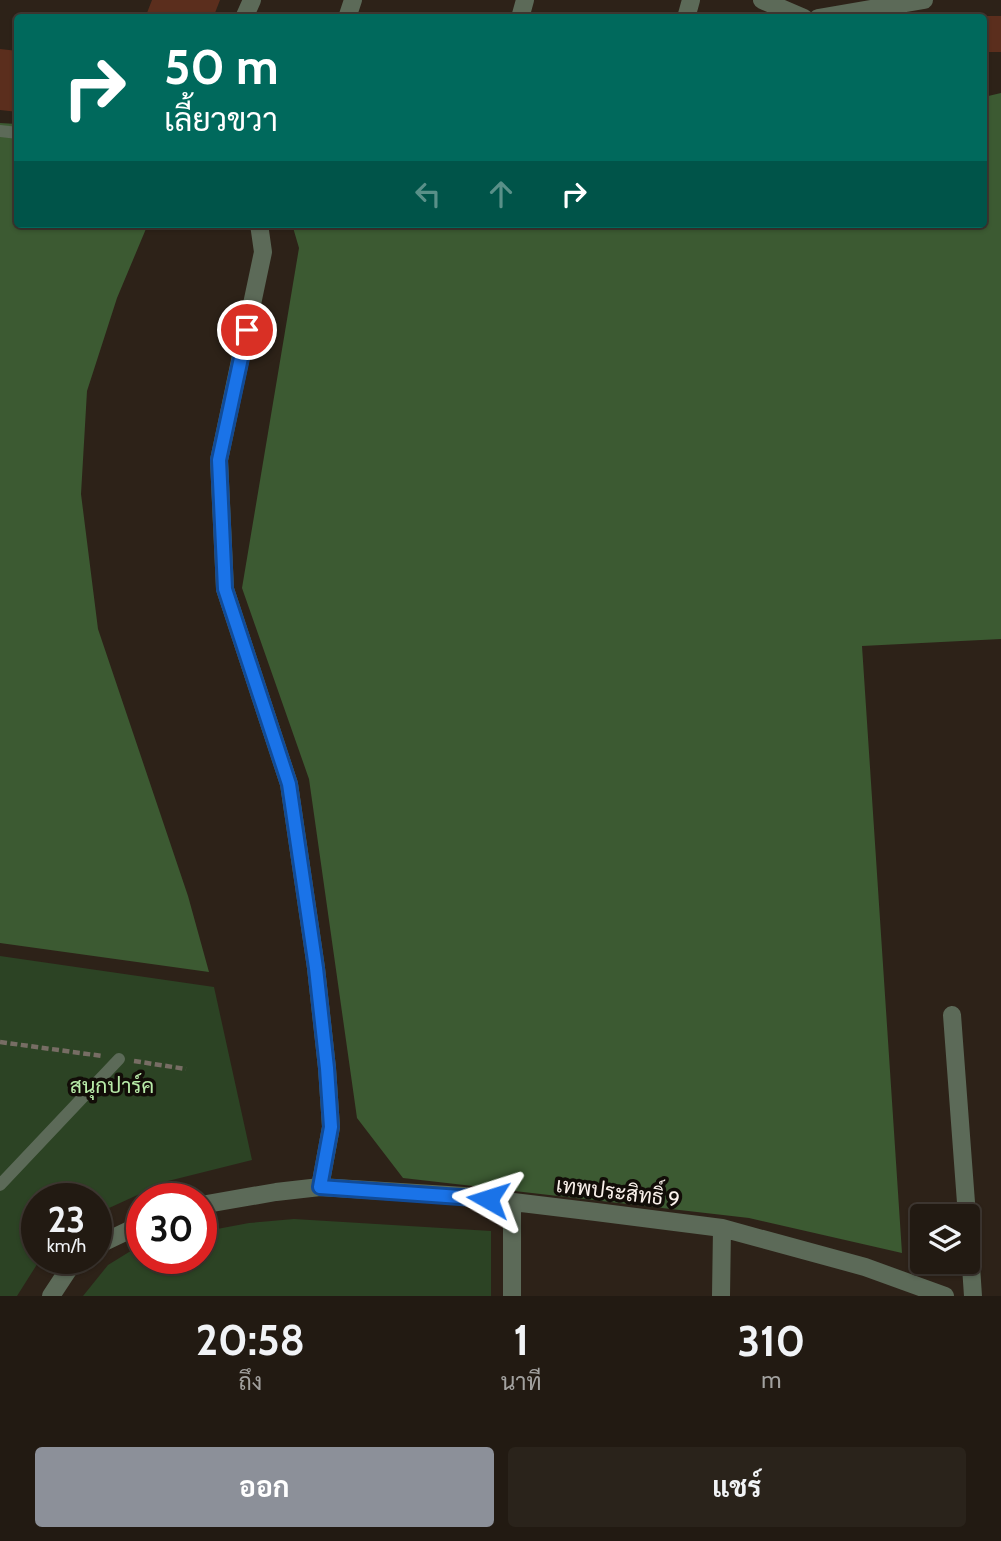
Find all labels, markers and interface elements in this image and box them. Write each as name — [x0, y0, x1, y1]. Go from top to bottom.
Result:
text: 50 m — [164, 37, 279, 96]
icon: right — [49, 42, 140, 133]
text: เลี้ยวขวา — [164, 100, 278, 139]
icon: left — [409, 175, 447, 213]
icon: ahead — [482, 175, 520, 213]
icon: right — [555, 175, 593, 213]
pin — [217, 300, 277, 360]
icon: arrive — [228, 311, 266, 349]
park label: สนุกปาร์ค — [70, 1072, 154, 1100]
position arrow — [451, 1162, 525, 1236]
street label: เทพประสิทธิ์ 9 — [555, 1165, 682, 1212]
speed limit sign: 30 — [126, 1183, 217, 1274]
text: 23 — [48, 1198, 85, 1241]
map controls — [910, 1204, 980, 1274]
button: layers — [910, 1204, 980, 1274]
text: km/h — [47, 1235, 86, 1257]
text: 20:58 — [196, 1314, 305, 1366]
text: 1 — [513, 1314, 529, 1366]
text: 310 — [737, 1315, 805, 1367]
text: m — [761, 1366, 781, 1394]
text: ถึง — [238, 1368, 262, 1396]
text: นาที — [501, 1368, 542, 1396]
button: ออก — [35, 1447, 494, 1527]
button: แชร์ — [508, 1447, 966, 1527]

